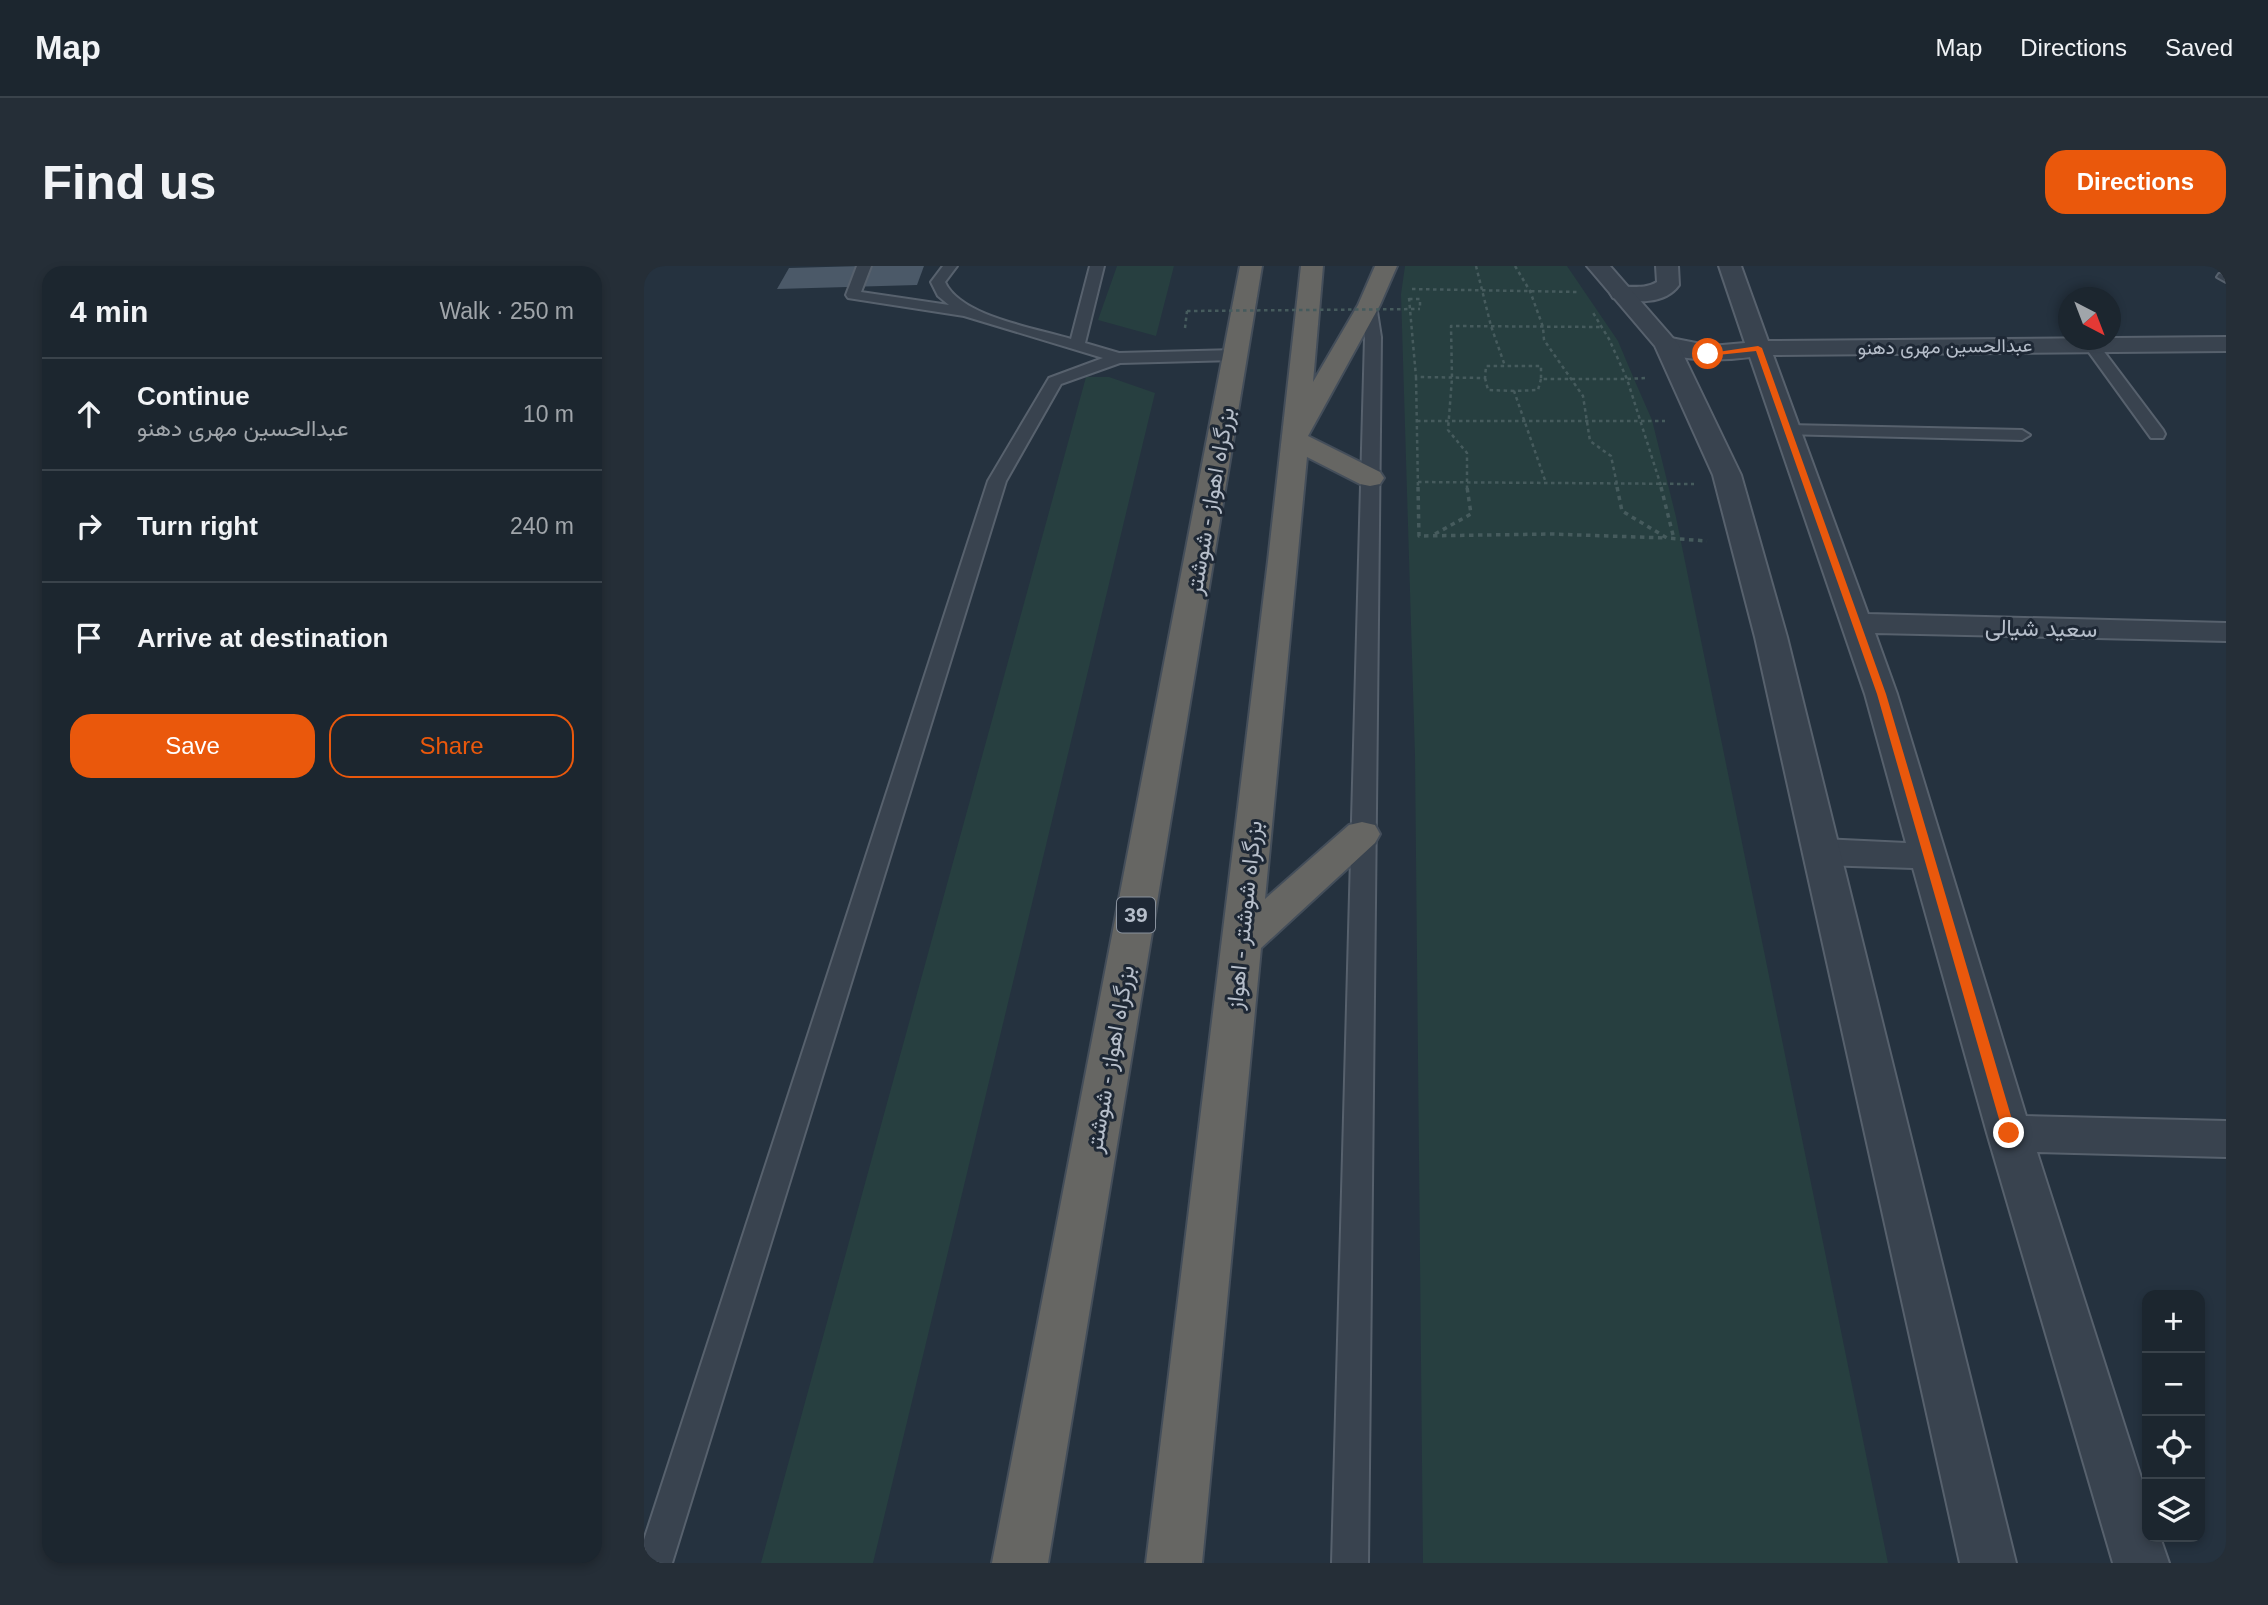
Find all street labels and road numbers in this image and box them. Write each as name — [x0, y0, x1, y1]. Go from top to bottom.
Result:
street label: عبدالحسین مهری دهنو — [1857, 334, 2033, 360]
street label: بزرگراه اهواز - شوشتر — [1181, 405, 1241, 598]
street label: سعید شیالی — [1985, 614, 2097, 643]
street label: بزرگراه شوشتر - اهواز — [1221, 819, 1269, 1012]
road number: 39 — [1117, 898, 1155, 932]
street label: بزرگراه اهواز - شوشتر — [1081, 963, 1141, 1156]

